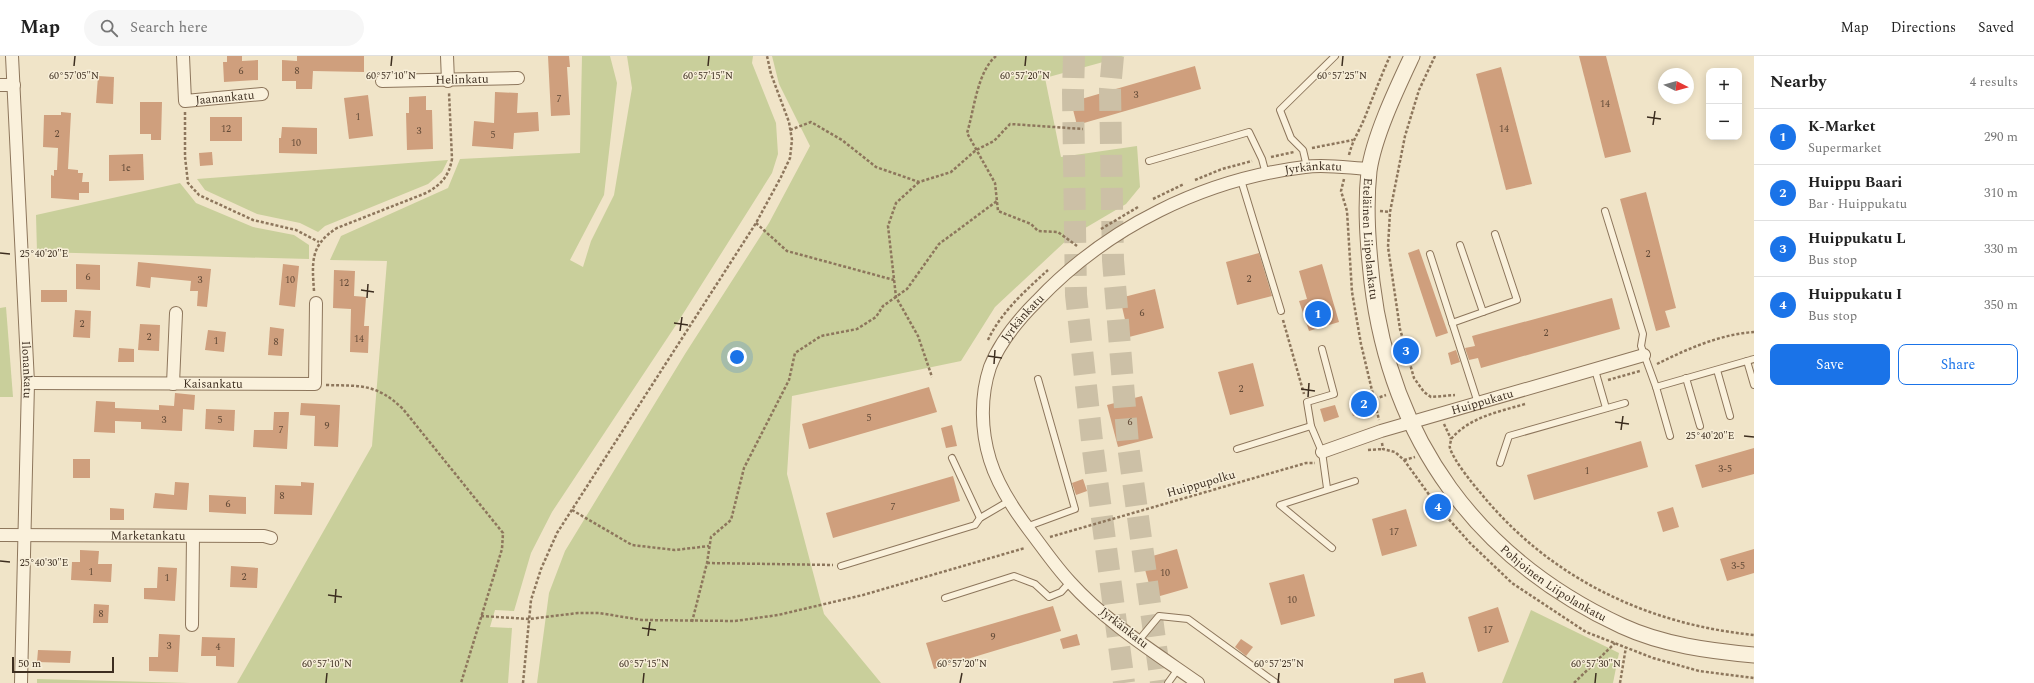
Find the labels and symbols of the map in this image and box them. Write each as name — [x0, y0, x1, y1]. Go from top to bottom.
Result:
house number: 6 — [239, 63, 244, 79]
house number: 8 — [295, 63, 300, 79]
text: 60°57'05"N — [49, 68, 99, 84]
text: 60°57'10"N — [366, 68, 416, 84]
text: 60°57'15"N — [683, 68, 733, 84]
text: 60°57'20"N — [1000, 68, 1050, 84]
text: 60°57'25"N — [1317, 68, 1367, 84]
north arrow — [1658, 68, 1694, 104]
street label: Helinkatu — [435, 69, 489, 89]
street label: Jaanankatu — [194, 85, 255, 110]
house number: 3 — [1134, 87, 1139, 103]
house number: 7 — [557, 91, 562, 107]
house number: 14 — [1600, 96, 1610, 112]
house number: 1 — [356, 109, 361, 125]
house number: 12 — [221, 121, 231, 137]
house number: 14 — [1499, 121, 1509, 137]
house number: 3 — [417, 123, 422, 139]
house number: 2 — [55, 126, 60, 142]
house number: 5 — [491, 127, 496, 143]
house number: 10 — [291, 135, 301, 151]
street label: Jyrkänkatu — [1283, 156, 1343, 179]
house number: 1e — [121, 160, 131, 176]
street label: Eteläinen Liipolankatu — [1358, 177, 1384, 301]
text: 25°40'20"E — [20, 246, 68, 262]
house number: 2 — [1646, 246, 1651, 262]
house number: 6 — [86, 269, 91, 285]
house number: 2 — [1247, 271, 1252, 287]
house number: 3 — [198, 272, 203, 288]
house number: 10 — [285, 272, 295, 288]
house number: 12 — [339, 275, 349, 291]
street label: Jyrkänkatu — [996, 289, 1049, 345]
pin: 1 — [1305, 299, 1331, 329]
house number: 6 — [1140, 305, 1145, 321]
house number: 2 — [80, 316, 85, 332]
house number: 2 — [1544, 325, 1549, 341]
house number: 2 — [147, 329, 152, 345]
house number: 14 — [354, 331, 364, 347]
house number: 1 — [214, 333, 219, 349]
house number: 8 — [274, 334, 279, 350]
pin: 3 — [1393, 336, 1419, 366]
street label: Ilonankatu — [16, 340, 38, 399]
your location — [727, 347, 747, 367]
street label: Kaisankatu — [183, 374, 243, 393]
house number: 2 — [1239, 381, 1244, 397]
street label: Huippukatu — [1449, 384, 1516, 420]
pin: 2 — [1351, 389, 1377, 419]
house number: 5 — [867, 410, 872, 426]
house number: 3 — [162, 412, 167, 428]
house number: 5 — [218, 412, 223, 428]
house number: 6 — [1128, 414, 1133, 430]
house number: 9 — [325, 418, 330, 434]
house number: 7 — [279, 422, 284, 438]
text: 25°40'20"E — [1686, 428, 1734, 444]
house number: 3-5 — [1718, 461, 1732, 477]
house number: 1 — [1585, 463, 1590, 479]
street label: Huippupolku — [1164, 465, 1238, 503]
house number: 8 — [280, 488, 285, 504]
pin: 4 — [1425, 492, 1451, 522]
house number: 6 — [226, 496, 231, 512]
house number: 7 — [891, 499, 896, 515]
house number: 17 — [1389, 524, 1399, 540]
street label: Marketankatu — [110, 526, 186, 545]
street label: Pohjoinen Liipolankatu — [1496, 540, 1610, 627]
text: 25°40'30"E — [20, 555, 68, 571]
house number: 3-5 — [1731, 558, 1745, 574]
house number: 1 — [89, 564, 94, 580]
house number: 10 — [1160, 565, 1170, 581]
house number: 2 — [242, 569, 247, 585]
house number: 1 — [165, 570, 170, 586]
house number: 10 — [1287, 592, 1297, 608]
street label: Jyrkänkatu — [1095, 603, 1153, 653]
house number: 8 — [99, 606, 104, 622]
house number: 17 — [1483, 622, 1493, 638]
house number: 9 — [991, 629, 996, 645]
house number: 3 — [167, 638, 172, 654]
house number: 4 — [216, 639, 221, 655]
scale bar — [12, 655, 114, 674]
text: 60°57'10"N — [302, 656, 352, 672]
text: 60°57'15"N — [619, 656, 669, 672]
text: 60°57'20"N — [937, 656, 987, 672]
text: 60°57'25"N — [1254, 656, 1304, 672]
text: 60°57'30"N — [1571, 656, 1621, 672]

